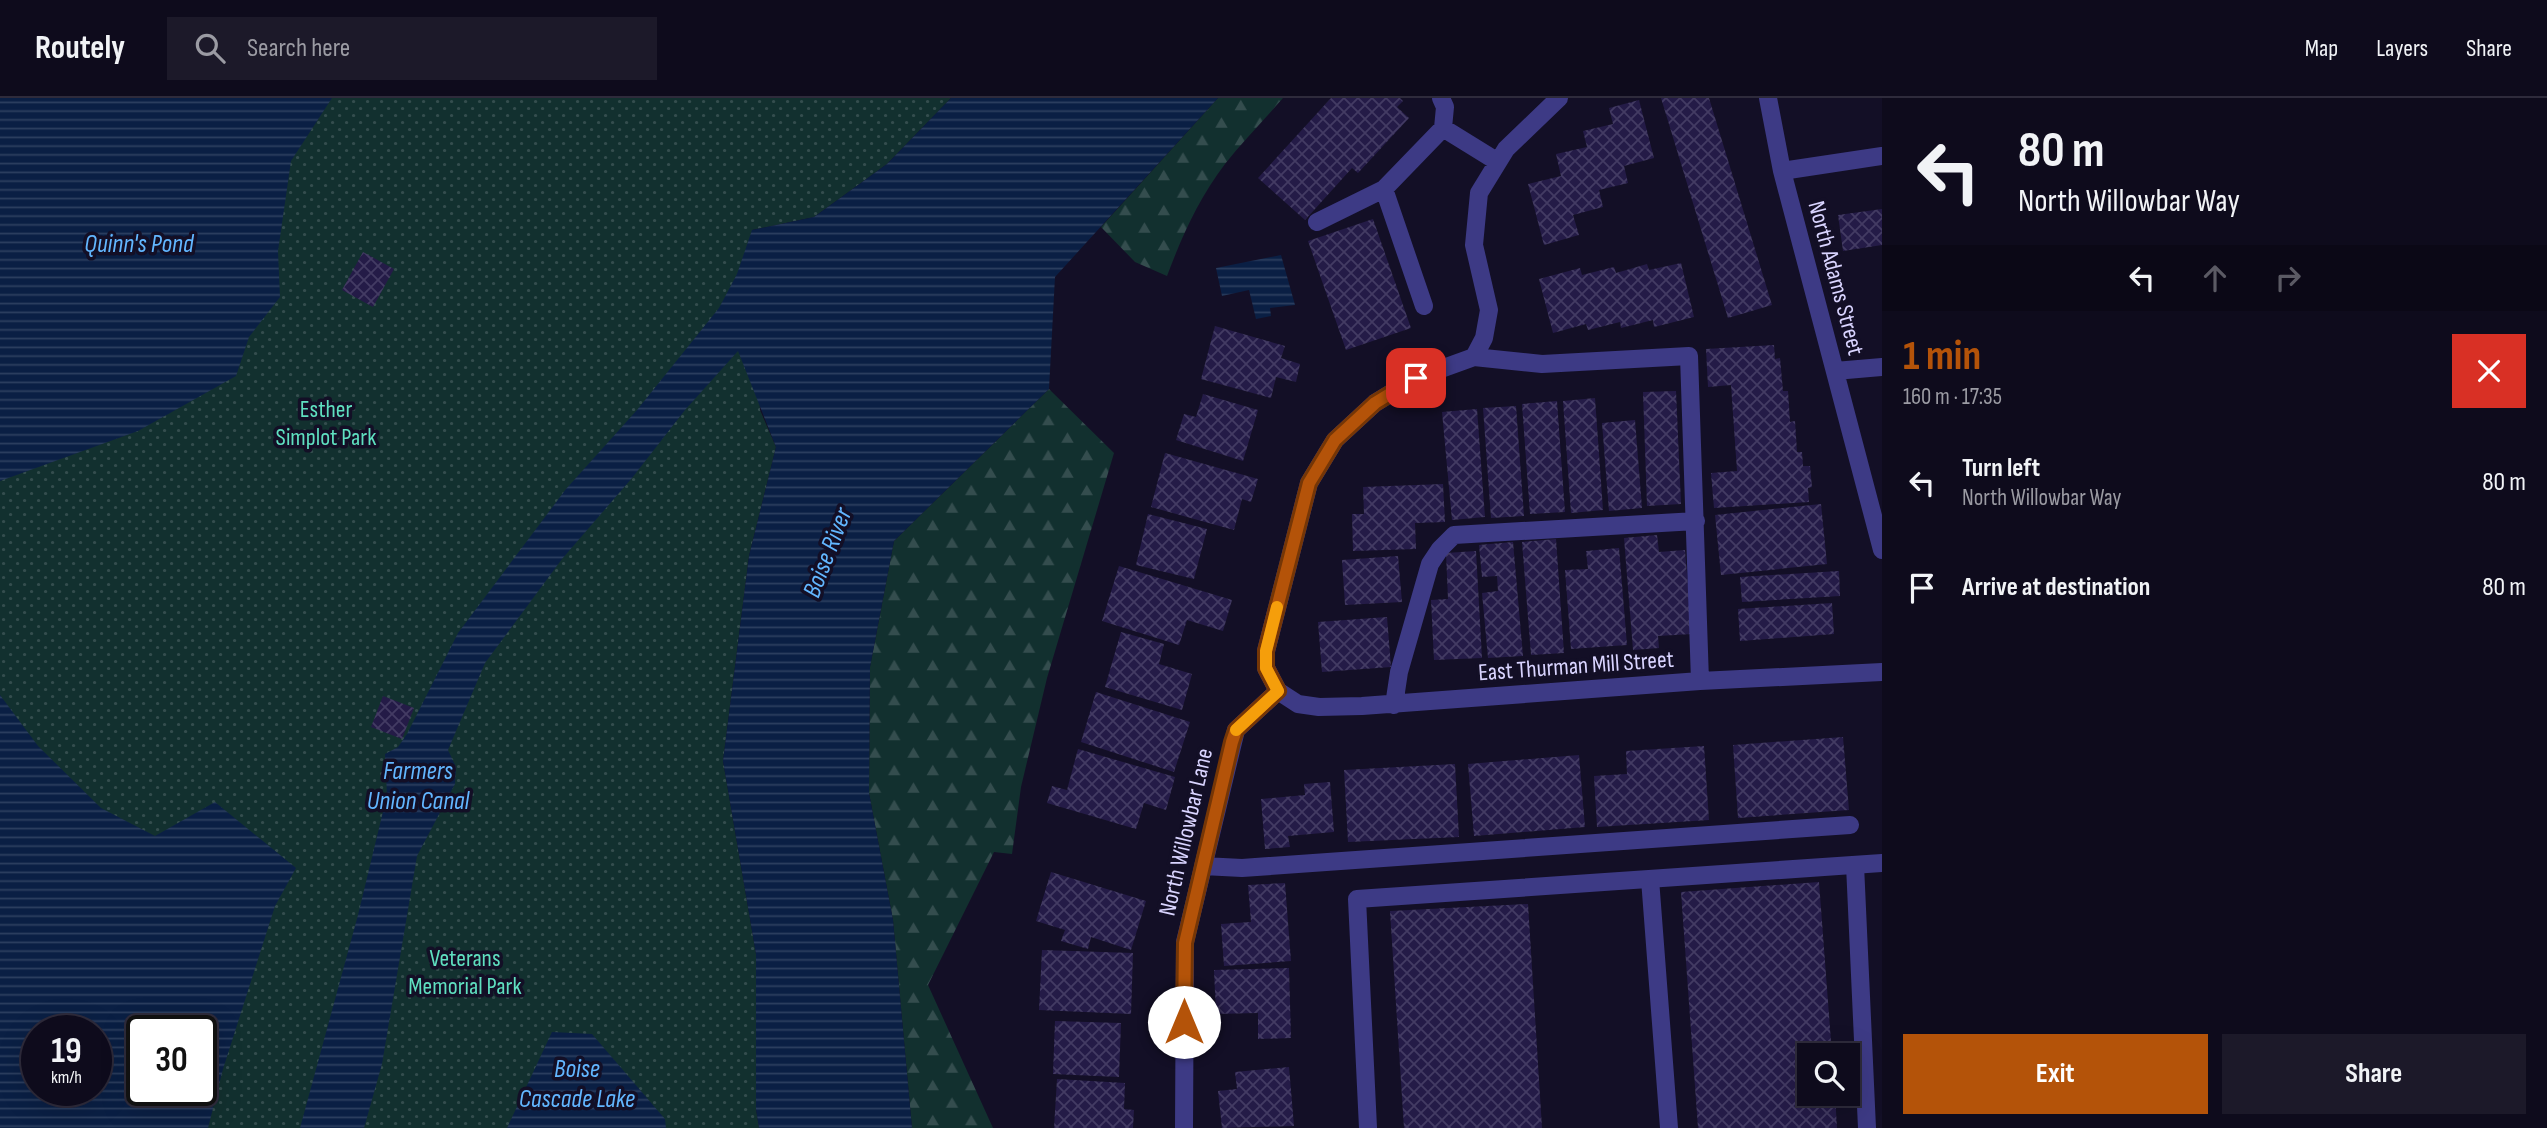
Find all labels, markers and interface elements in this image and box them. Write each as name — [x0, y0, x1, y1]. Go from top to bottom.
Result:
search box — [167, 17, 657, 80]
text: Routely — [35, 28, 125, 68]
icon: search — [191, 29, 229, 67]
text: Search here — [247, 33, 350, 64]
text: Map — [2305, 34, 2338, 63]
text: Layers — [2376, 34, 2428, 63]
text: Share — [2466, 34, 2512, 63]
text: 80 m — [2018, 122, 2105, 181]
icon: left — [1903, 126, 1994, 217]
text: North Willowbar Way — [2018, 182, 2240, 221]
street label: North Adams Street — [1801, 198, 1871, 358]
water label: Quinn's Pond — [84, 229, 195, 260]
icon: left — [2123, 259, 2161, 297]
icon: ahead — [2196, 259, 2234, 297]
icon: right — [2269, 259, 2307, 297]
text: 1 min — [1903, 331, 1981, 382]
button: close — [2452, 334, 2526, 408]
pin — [1386, 348, 1446, 408]
icon: arrive — [1397, 359, 1435, 397]
text: 160 m · 17:35 — [1903, 383, 2002, 411]
park label: Esther Simplot Park — [276, 395, 376, 452]
text: Turn left — [1962, 453, 2040, 484]
icon: left — [1903, 464, 1941, 502]
text: 80 m — [2482, 467, 2526, 498]
text: North Willowbar Way — [1962, 484, 2121, 512]
water label: Boise River — [797, 502, 860, 602]
icon: arrive — [1903, 569, 1941, 607]
text: Arrive at destination — [1962, 572, 2150, 603]
text: 80 m — [2482, 572, 2526, 603]
street label: East Thurman Mill Street — [1477, 645, 1675, 687]
street label: North Willowbar Lane — [1153, 745, 1219, 919]
water label: Farmers Union Canal — [367, 756, 471, 817]
park label: Veterans Memorial Park — [408, 944, 522, 1001]
position arrow — [1147, 985, 1221, 1059]
speed limit sign: 30 — [126, 1015, 217, 1106]
text: 19 — [51, 1030, 82, 1073]
button: Exit — [1903, 1034, 2208, 1114]
button: Share — [2222, 1034, 2526, 1114]
map controls — [1797, 1043, 1860, 1106]
button: search — [1797, 1043, 1860, 1106]
water label: Boise Cascade Lake — [519, 1054, 635, 1115]
text: km/h — [51, 1067, 82, 1088]

